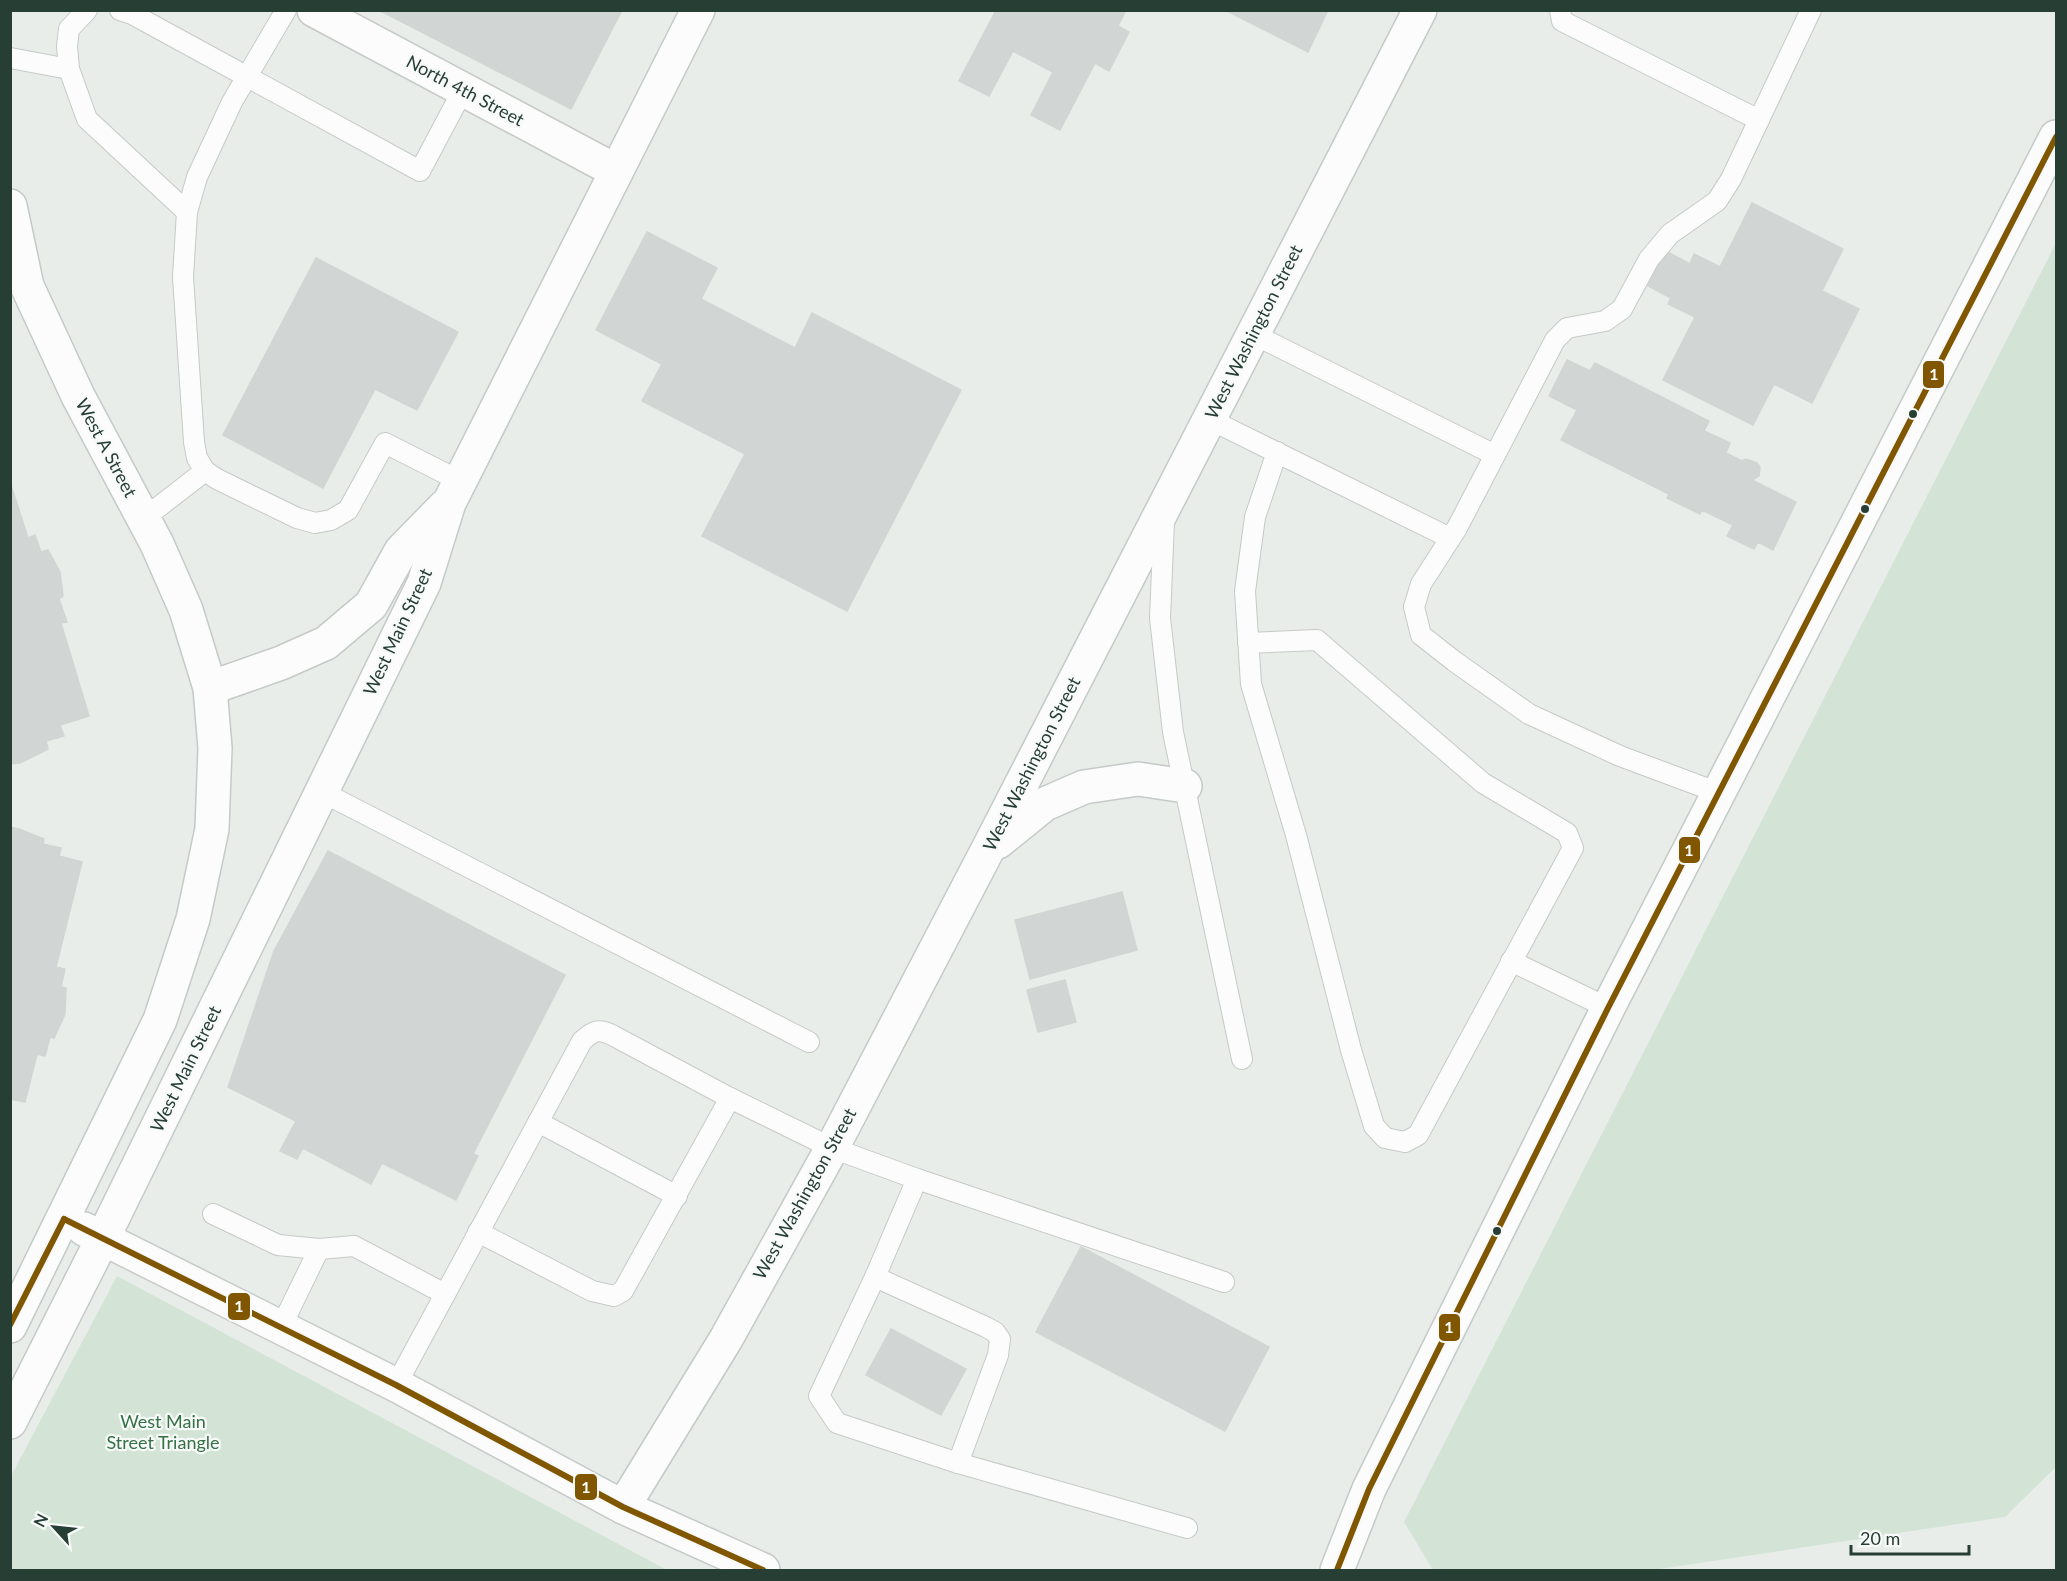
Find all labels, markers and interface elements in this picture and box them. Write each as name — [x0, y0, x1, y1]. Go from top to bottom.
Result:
street label: North 4th Street — [403, 50, 529, 131]
street label: West Washington Street — [1200, 240, 1307, 422]
line badge: 1 — [1922, 360, 1945, 389]
text: 1 — [1929, 364, 1939, 383]
street label: West A Street — [72, 394, 142, 501]
unlabelled marker — [1907, 408, 1919, 420]
unlabelled marker — [1859, 503, 1871, 515]
street label: West Main Street — [358, 564, 436, 699]
street label: West Washington Street — [978, 672, 1085, 854]
line badge: 1 — [1678, 836, 1701, 864]
text: 1 — [1684, 840, 1694, 859]
street label: West Main Street — [145, 1001, 225, 1135]
street label: West Washington Street — [748, 1104, 861, 1283]
unlabelled marker — [1491, 1225, 1503, 1237]
line badge: 1 — [227, 1292, 251, 1321]
text: 1 — [234, 1296, 244, 1315]
line badge: 1 — [1438, 1313, 1461, 1342]
text: 1 — [1444, 1317, 1454, 1336]
park label: West Main Street Triangle — [106, 1410, 220, 1453]
line badge: 1 — [574, 1473, 598, 1501]
text: 1 — [581, 1477, 591, 1496]
north arrow — [24, 1497, 84, 1557]
text: N — [29, 1510, 51, 1530]
scale bar — [1851, 1518, 1970, 1556]
text: 20 m — [1860, 1527, 1900, 1549]

